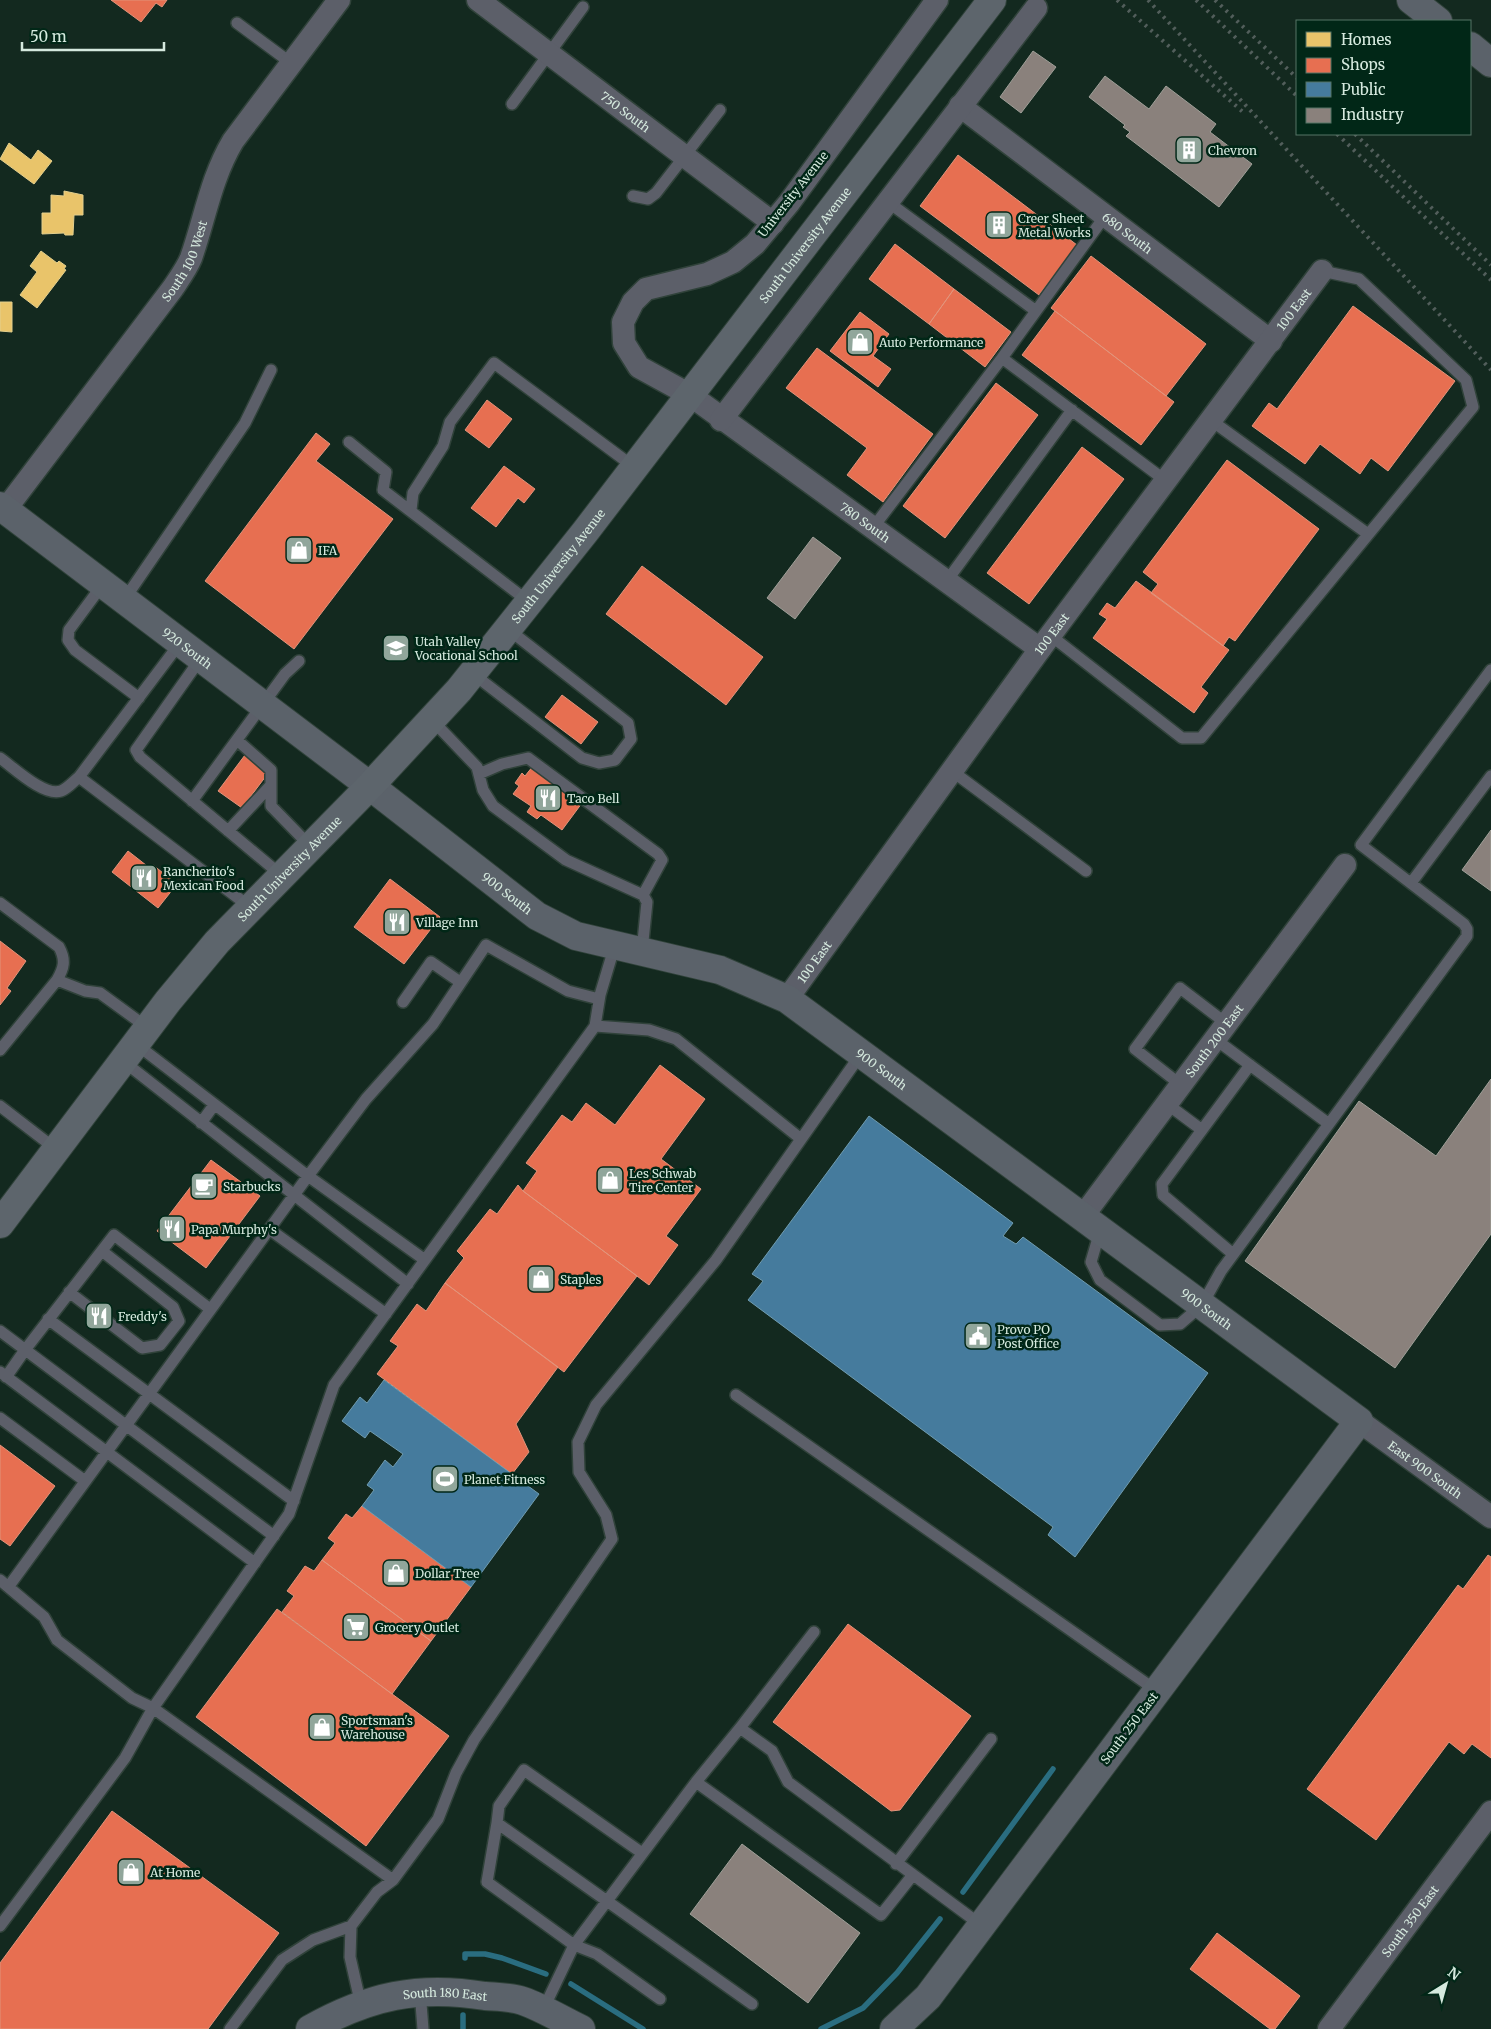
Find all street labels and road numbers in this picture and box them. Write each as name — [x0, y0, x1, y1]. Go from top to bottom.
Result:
street label: 750 South — [598, 88, 653, 135]
street label: University Avenue — [755, 148, 831, 240]
street label: South University Avenue — [756, 184, 854, 306]
street label: 680 South — [1099, 209, 1156, 256]
street label: South 100 West — [158, 218, 210, 304]
street label: 100 East — [1273, 285, 1314, 333]
street label: 780 South — [837, 499, 893, 545]
street label: South University Avenue — [508, 506, 608, 626]
street label: 100 East — [1031, 610, 1072, 658]
street label: 920 South — [159, 624, 215, 672]
street label: South University Avenue — [234, 812, 344, 924]
street label: 900 South — [479, 869, 536, 917]
street label: 100 East — [794, 937, 834, 986]
street label: South 200 East — [1182, 1001, 1246, 1080]
street label: 900 South — [853, 1045, 910, 1093]
street label: 900 South — [1178, 1285, 1235, 1333]
street label: East 900 South — [1385, 1437, 1465, 1501]
street label: South 250 East — [1097, 1689, 1161, 1767]
street label: South 350 East — [1378, 1882, 1442, 1960]
street label: South 180 East — [402, 1984, 488, 2004]

